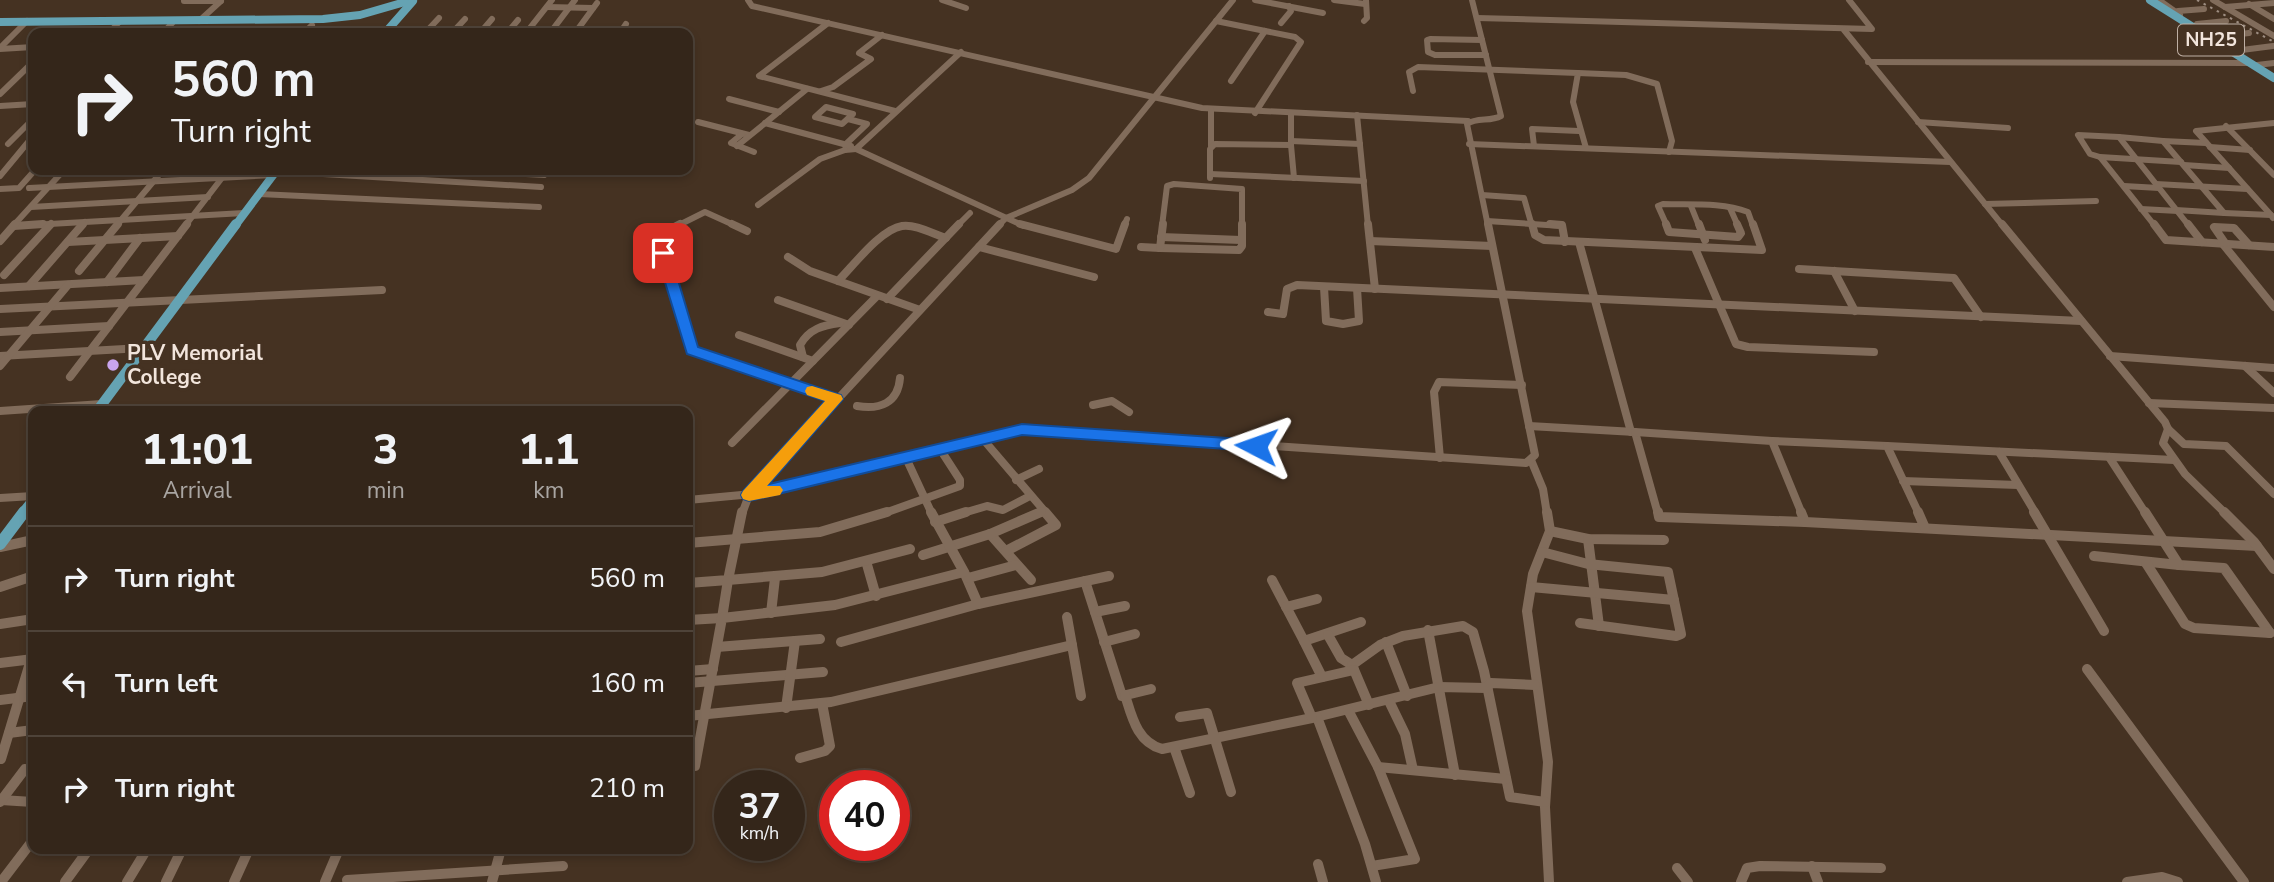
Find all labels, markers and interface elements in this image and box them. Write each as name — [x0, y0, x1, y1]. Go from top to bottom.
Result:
road number: NH25 — [2178, 24, 2244, 56]
text: 560 m — [171, 46, 315, 113]
icon: right — [56, 56, 147, 147]
text: Turn right — [171, 110, 311, 153]
pin — [633, 223, 693, 283]
icon: arrive — [644, 234, 682, 272]
place label: PLV Memorial College — [127, 339, 263, 391]
marker: PLV Memorial College — [105, 357, 121, 373]
position arrow — [1219, 409, 1293, 483]
text: 11:01 — [141, 422, 253, 479]
text: 3 — [373, 422, 398, 479]
text: 1.1 — [518, 422, 580, 479]
text: Arrival — [163, 475, 232, 506]
text: min — [367, 475, 405, 506]
text: km — [533, 475, 564, 506]
icon: right — [56, 560, 94, 598]
text: Turn right — [115, 561, 234, 596]
text: 560 m — [589, 561, 665, 596]
icon: left — [56, 665, 94, 703]
text: Turn left — [115, 666, 218, 701]
text: 160 m — [589, 666, 665, 701]
icon: right — [56, 770, 94, 808]
speed limit sign: 40 — [819, 770, 910, 861]
text: Turn right — [115, 771, 234, 806]
text: 210 m — [589, 771, 665, 806]
text: 37 — [738, 783, 781, 830]
text: km/h — [740, 821, 779, 845]

